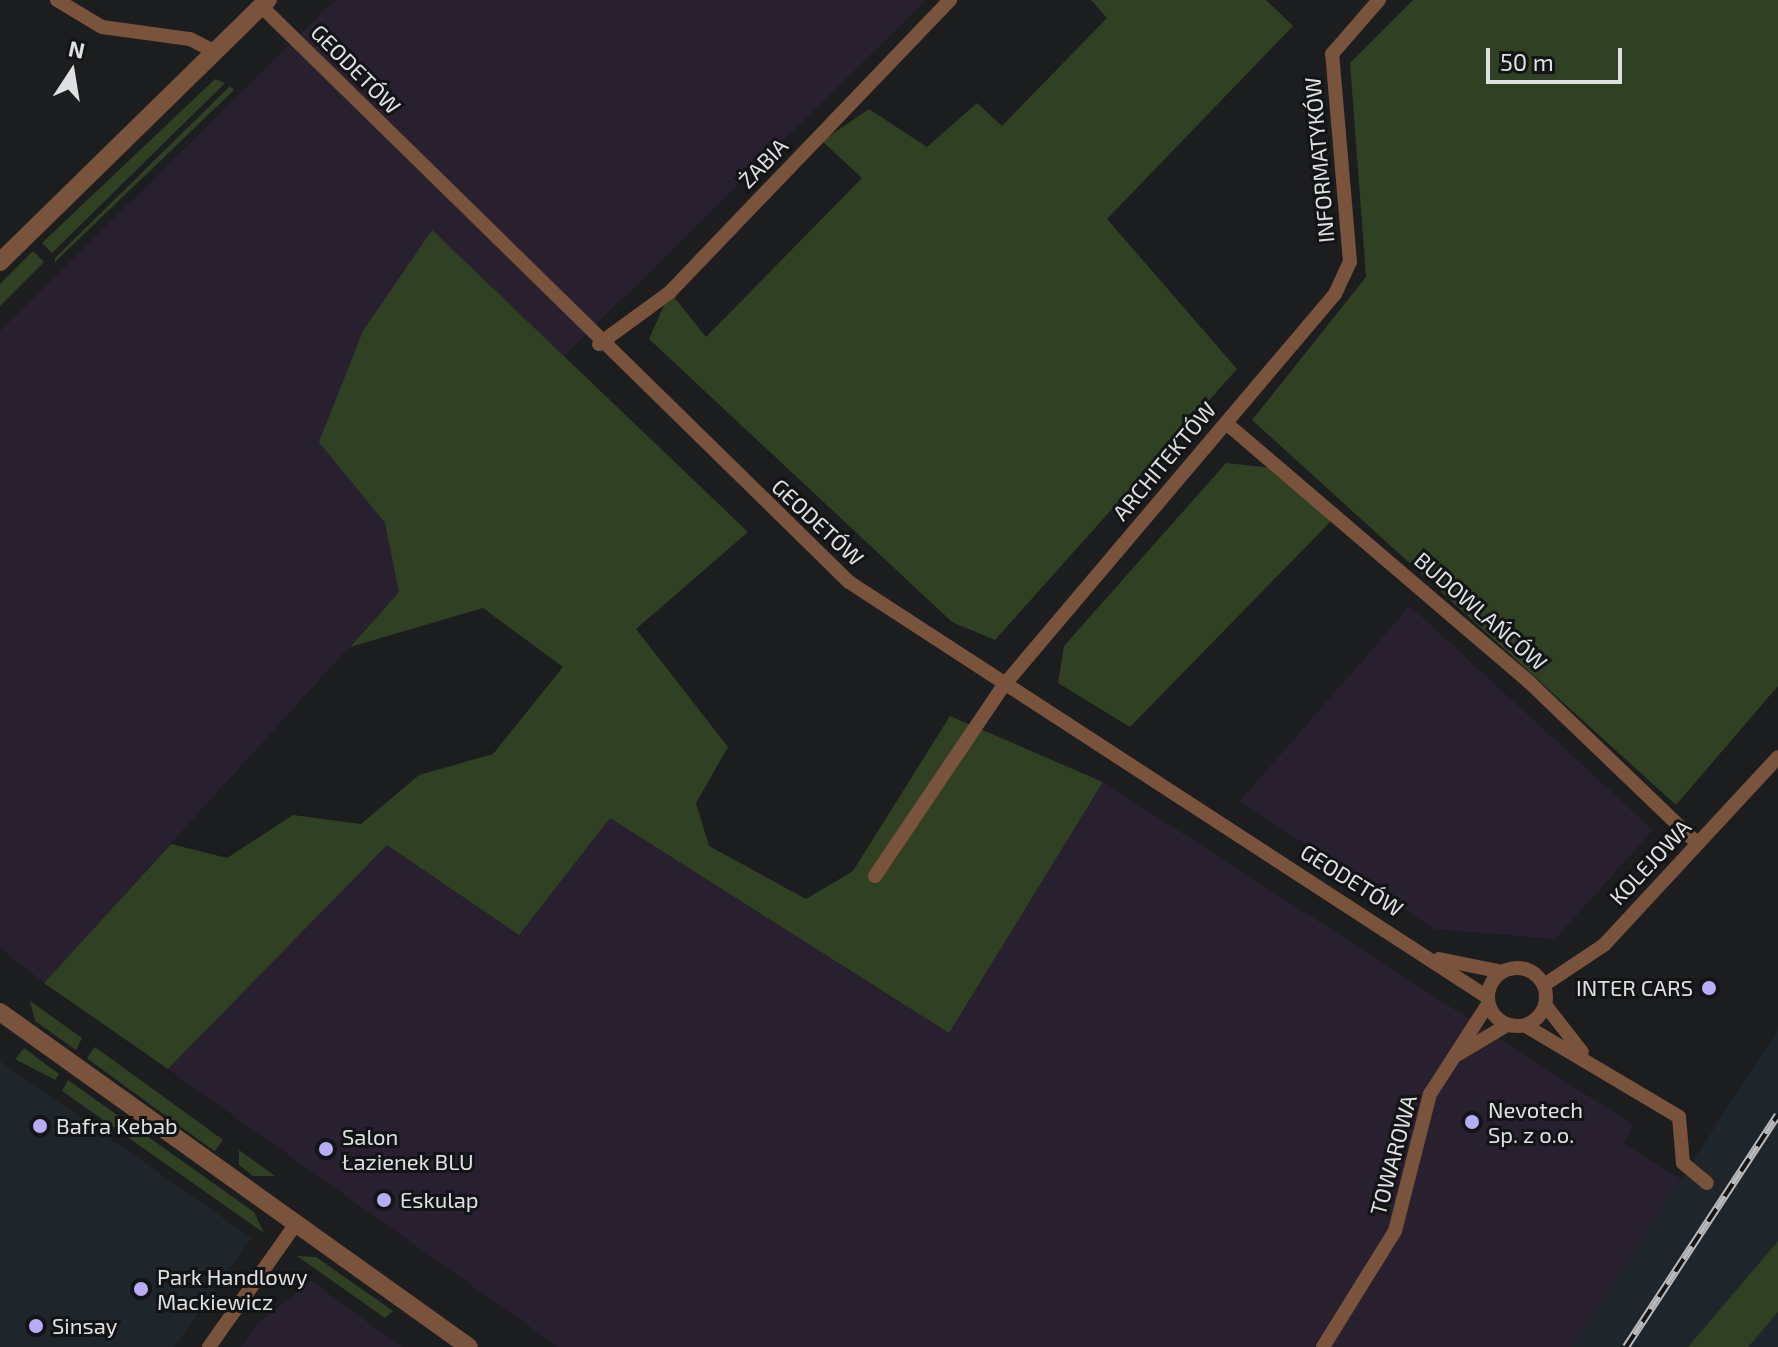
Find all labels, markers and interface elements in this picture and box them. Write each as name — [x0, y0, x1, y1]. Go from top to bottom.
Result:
street label: GEODETÓW — [306, 19, 406, 119]
north arrow — [32, 32, 112, 112]
scale bar — [1490, 32, 1626, 82]
text: N — [67, 34, 87, 63]
text: 50 m — [1500, 47, 1554, 76]
street label: INFORMATYKÓW — [1299, 76, 1339, 244]
street label: ŻABIA — [733, 133, 793, 193]
street label: ARCHITEKTÓW — [1107, 396, 1221, 526]
street label: GEODETÓW — [767, 473, 869, 571]
street label: BUDOWLAŃCÓW — [1409, 546, 1553, 676]
street label: KOLEJOWA — [1604, 814, 1696, 910]
street label: GEODETÓW — [1296, 838, 1408, 922]
place label: INTER CARS — [1576, 975, 1693, 1001]
marker: INTER CARS — [1700, 979, 1718, 997]
street label: TOWAROWA — [1364, 1092, 1422, 1218]
place label: Nevotech Sp. z o.o. — [1488, 1096, 1583, 1148]
place label: Bafra Kebab — [56, 1113, 178, 1139]
marker: Nevotech Sp. z o.o. — [1463, 1113, 1481, 1131]
marker: Bafra Kebab — [31, 1117, 49, 1135]
place label: Salon Łazienek BLU — [342, 1123, 474, 1174]
marker: Salon Łazienek BLU — [317, 1140, 335, 1158]
place label: Eskulap — [400, 1187, 479, 1213]
marker: Eskulap — [375, 1191, 393, 1209]
place label: Park Handlowy Mackiewicz — [157, 1263, 308, 1314]
marker: Park Handlowy Mackiewicz — [132, 1280, 150, 1298]
place label: Sinsay — [52, 1313, 117, 1339]
marker: Sinsay — [27, 1317, 45, 1335]

